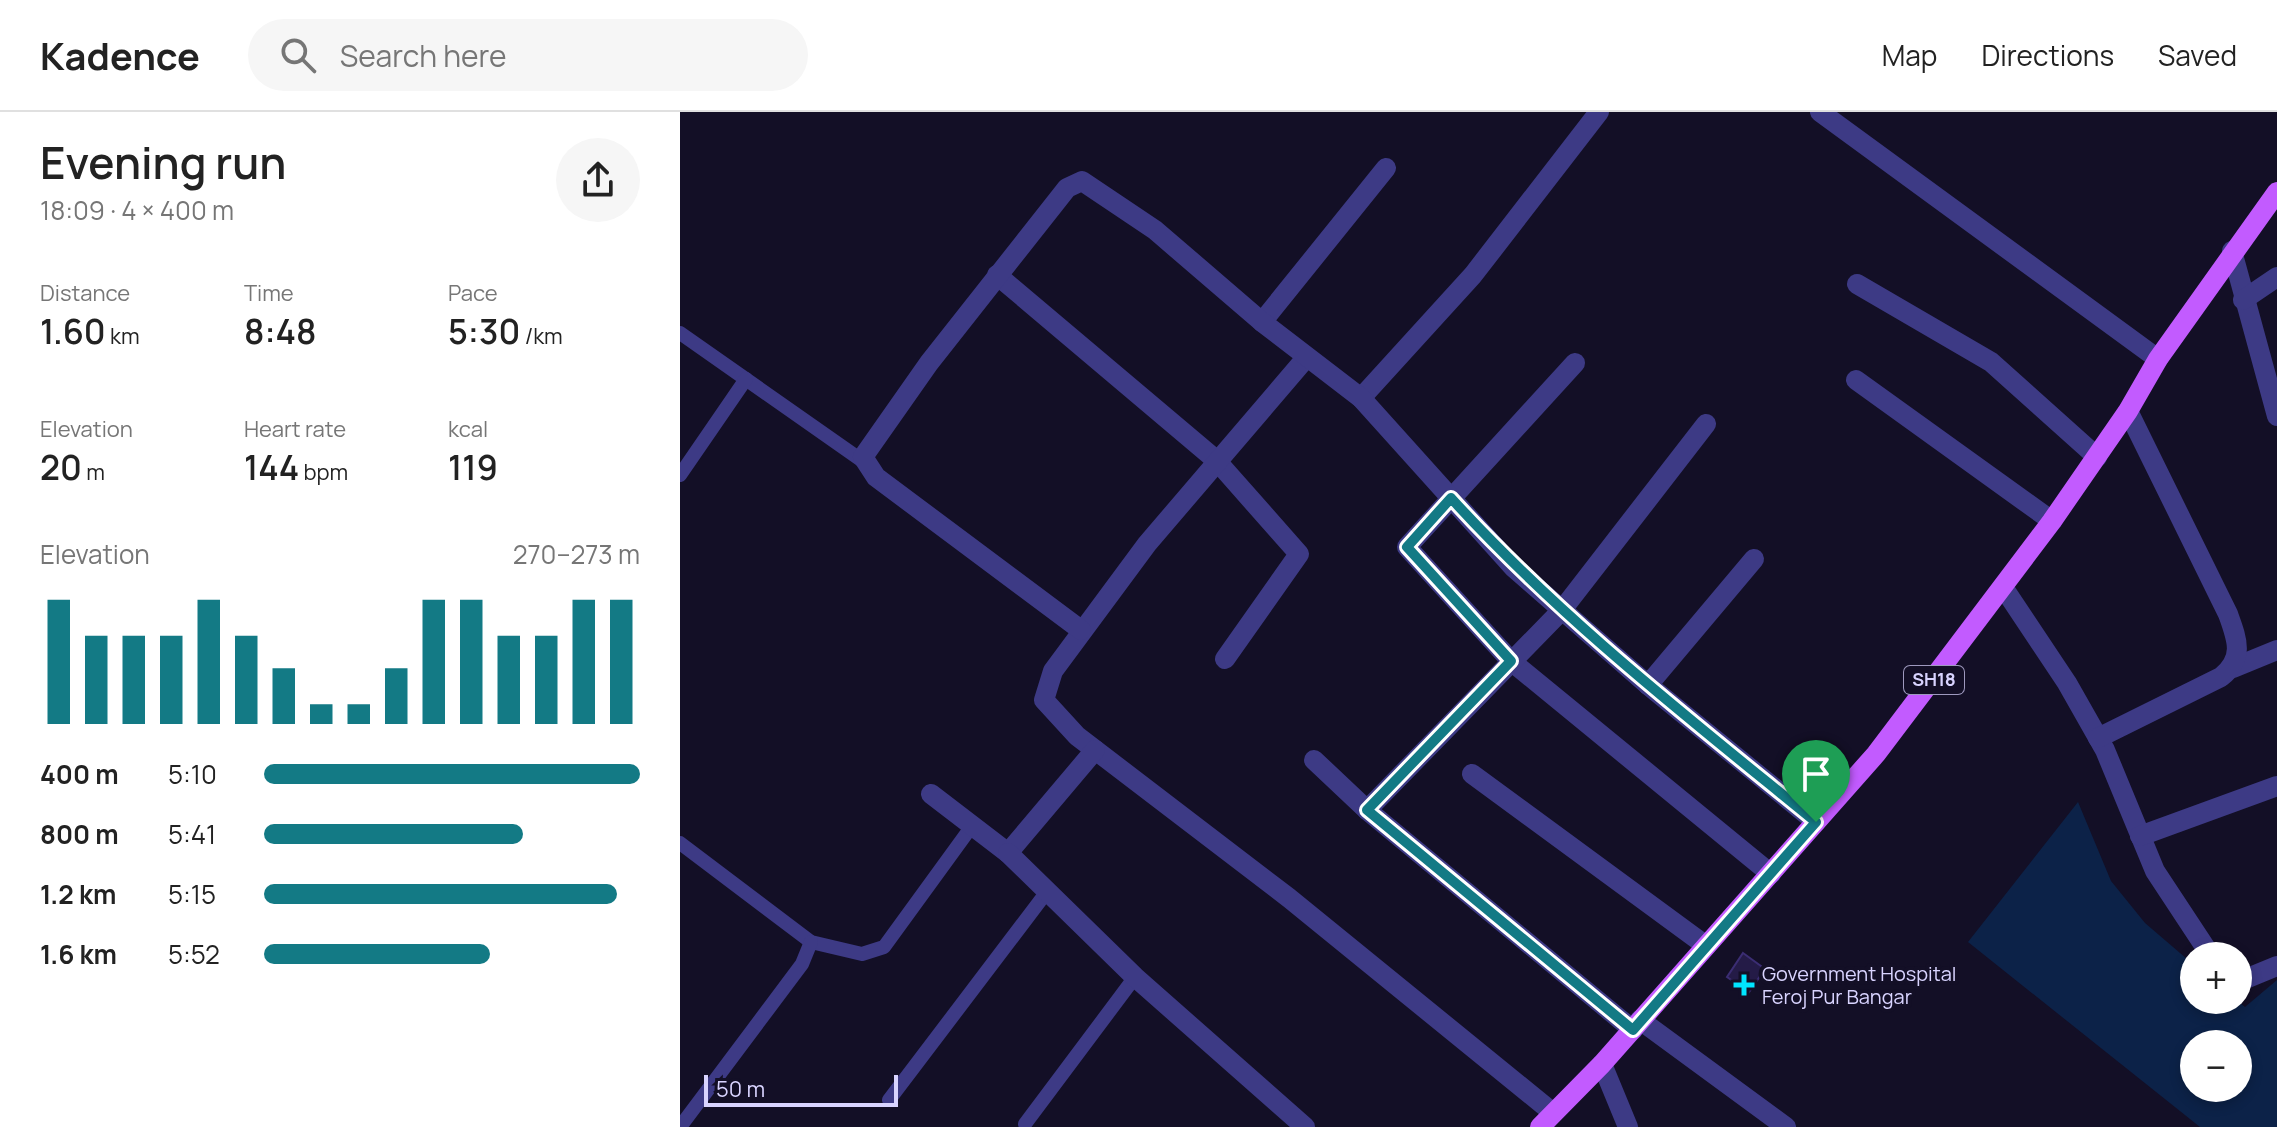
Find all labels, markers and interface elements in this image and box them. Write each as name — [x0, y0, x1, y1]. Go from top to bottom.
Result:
search box — [248, 19, 808, 91]
text: Kadence — [40, 29, 200, 81]
icon: search — [276, 33, 320, 77]
text: Search here — [340, 35, 507, 76]
text: Map — [1882, 36, 1937, 74]
text: Directions — [1981, 36, 2114, 74]
text: Saved — [2158, 36, 2237, 74]
text: Evening run — [40, 132, 286, 192]
button: share — [556, 138, 640, 222]
text: 18:09 · 4 × 400 m — [40, 192, 234, 228]
text: Distance — [40, 278, 130, 308]
text: Time — [244, 278, 294, 308]
text: Pace — [448, 278, 498, 308]
text: 1.60 — [40, 308, 106, 354]
text: 8:48 — [244, 308, 317, 354]
text: 5:30 — [448, 308, 520, 354]
text: km — [106, 321, 140, 351]
text: /km — [520, 321, 563, 351]
text: Elevation — [40, 414, 133, 444]
text: Heart rate — [244, 414, 346, 444]
text: kcal — [448, 414, 488, 444]
text: 20 — [40, 444, 82, 490]
text: 144 — [244, 444, 299, 490]
text: 119 — [448, 444, 498, 490]
text: m — [82, 457, 105, 487]
text: bpm — [299, 457, 348, 487]
text: Elevation — [40, 536, 150, 572]
text: 270–273 m — [513, 536, 640, 572]
road number: SH18 — [1904, 666, 1964, 694]
pin — [1782, 740, 1850, 822]
icon: arrive — [1794, 752, 1838, 796]
text: 400 m — [40, 756, 119, 792]
text: 5:10 — [168, 756, 217, 792]
text: 800 m — [40, 816, 119, 852]
text: 5:41 — [168, 816, 216, 852]
text: 1.2 km — [40, 876, 116, 912]
text: 5:15 — [168, 876, 216, 912]
text: 1.6 km — [40, 936, 117, 972]
text: 5:52 — [168, 936, 220, 972]
map controls — [2180, 942, 2252, 1102]
button: + — [2180, 942, 2252, 1014]
place label: Government Hospital Feroj Pur Bangar — [1762, 960, 1956, 1010]
marker: Government Hospital Feroj Pur Bangar — [1733, 974, 1755, 996]
button: − — [2180, 1030, 2252, 1102]
scale bar — [704, 1071, 898, 1107]
text: 50 m — [716, 1074, 765, 1104]

